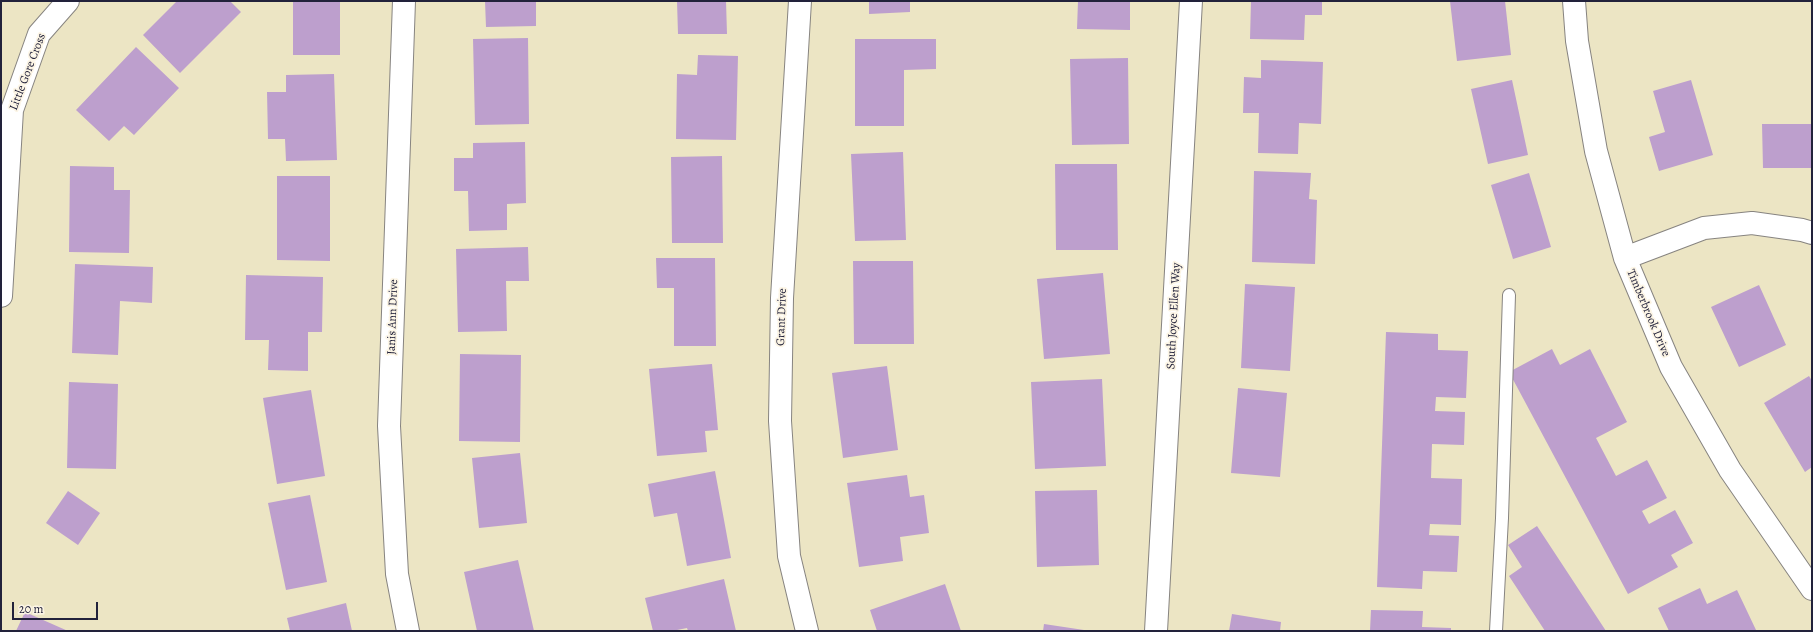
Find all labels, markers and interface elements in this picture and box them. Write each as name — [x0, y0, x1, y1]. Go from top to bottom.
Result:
street label: Little Gore Cross — [7, 31, 49, 113]
street label: South Joyce Ellen Way — [1164, 262, 1184, 370]
street label: Timberbrook Drive — [1623, 267, 1673, 359]
street label: Janis Ann Drive — [384, 279, 402, 355]
street label: Grant Drive — [774, 288, 790, 346]
scale bar — [14, 594, 100, 620]
text: 20 m — [19, 601, 43, 617]

